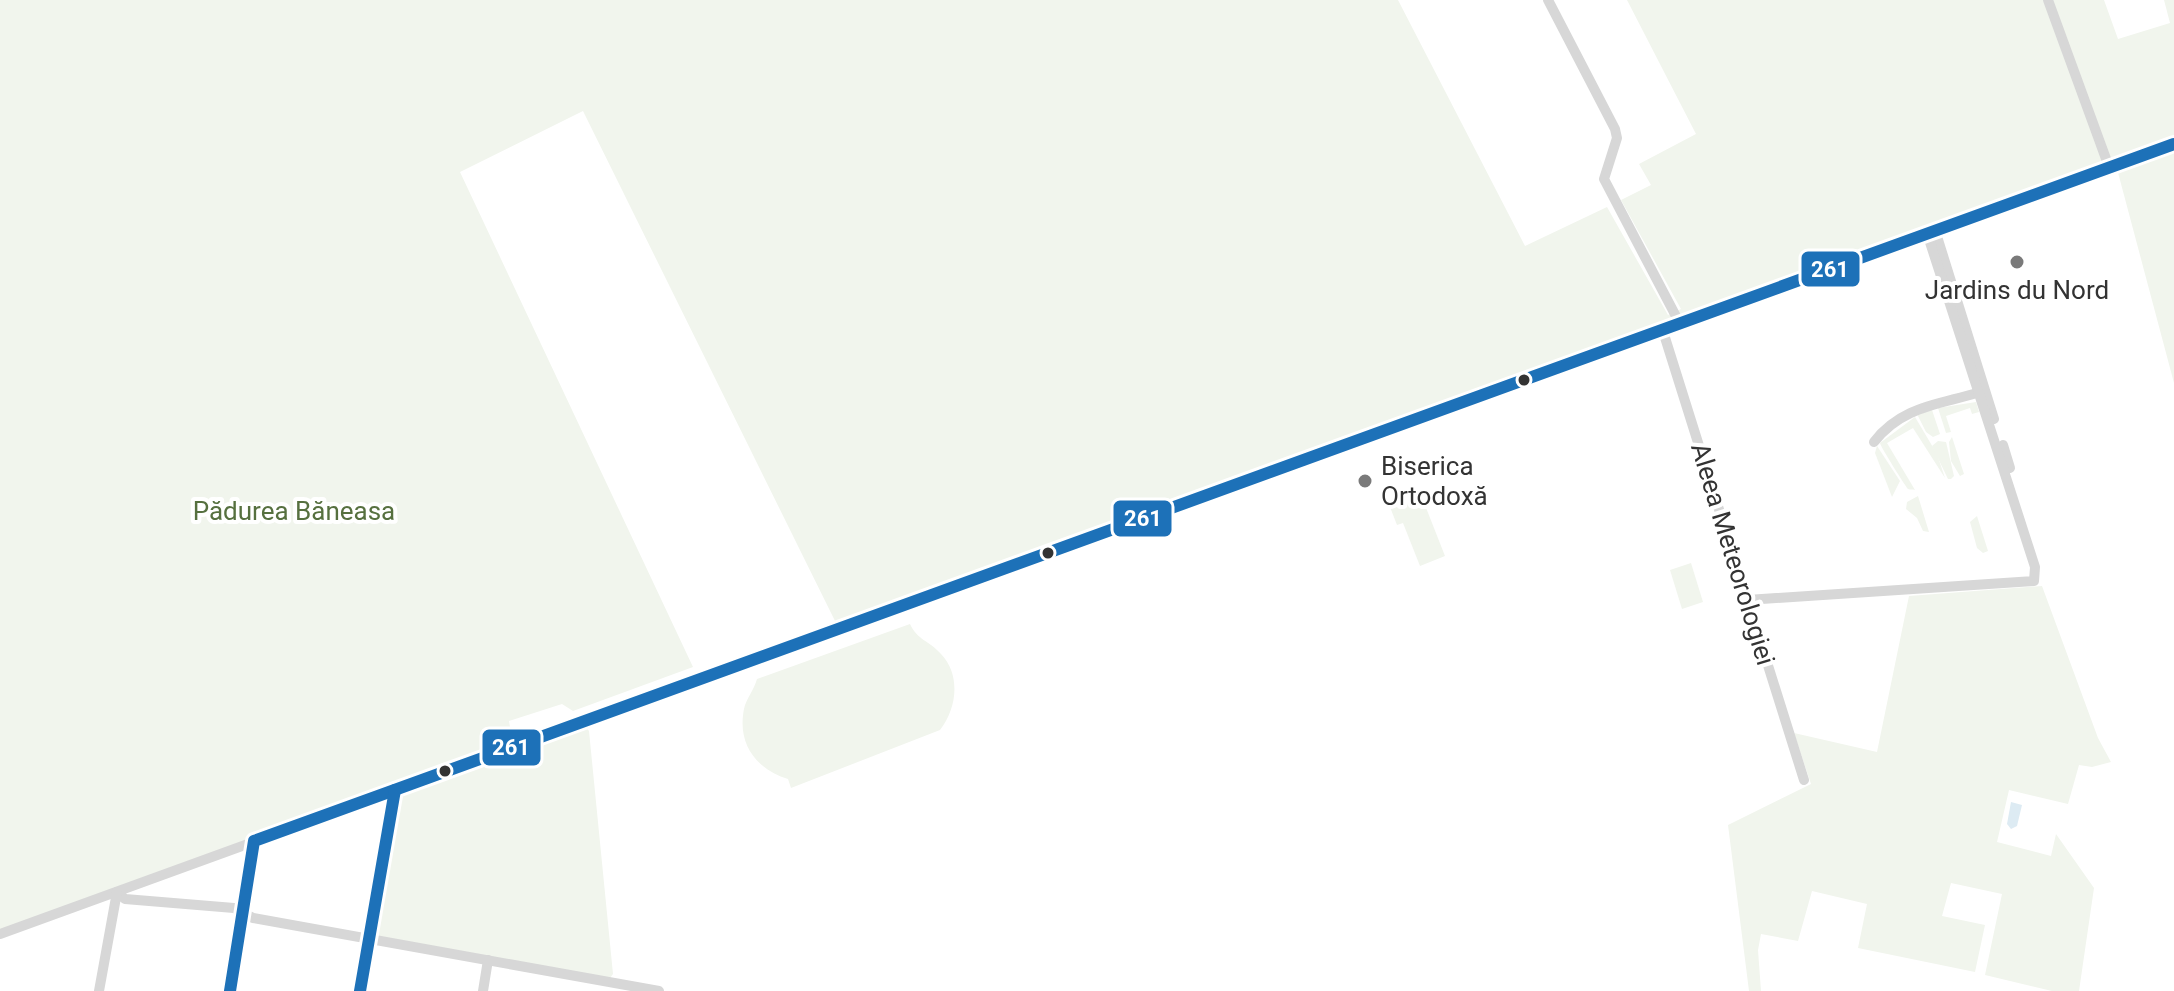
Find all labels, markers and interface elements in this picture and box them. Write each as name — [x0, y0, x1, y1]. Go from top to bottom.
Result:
line badge: 261 — [1800, 250, 1861, 288]
marker: Jardins du Nord — [2008, 253, 2026, 271]
text: 261 — [1811, 257, 1849, 282]
place label: Jardins du Nord — [1925, 275, 2109, 305]
unlabelled marker — [1516, 372, 1532, 388]
street label: Aleea Meteorologiei — [1685, 439, 1781, 669]
place label: Biserica Ortodoxă — [1381, 451, 1488, 511]
marker: Biserica Ortodoxă — [1356, 472, 1374, 490]
park label: Pădurea Băneasa — [193, 496, 395, 526]
line badge: 261 — [1112, 499, 1173, 538]
text: 261 — [1124, 506, 1162, 531]
unlabelled marker — [1040, 545, 1056, 561]
line badge: 261 — [481, 728, 542, 767]
text: 261 — [492, 735, 530, 760]
unlabelled marker — [437, 763, 453, 779]

